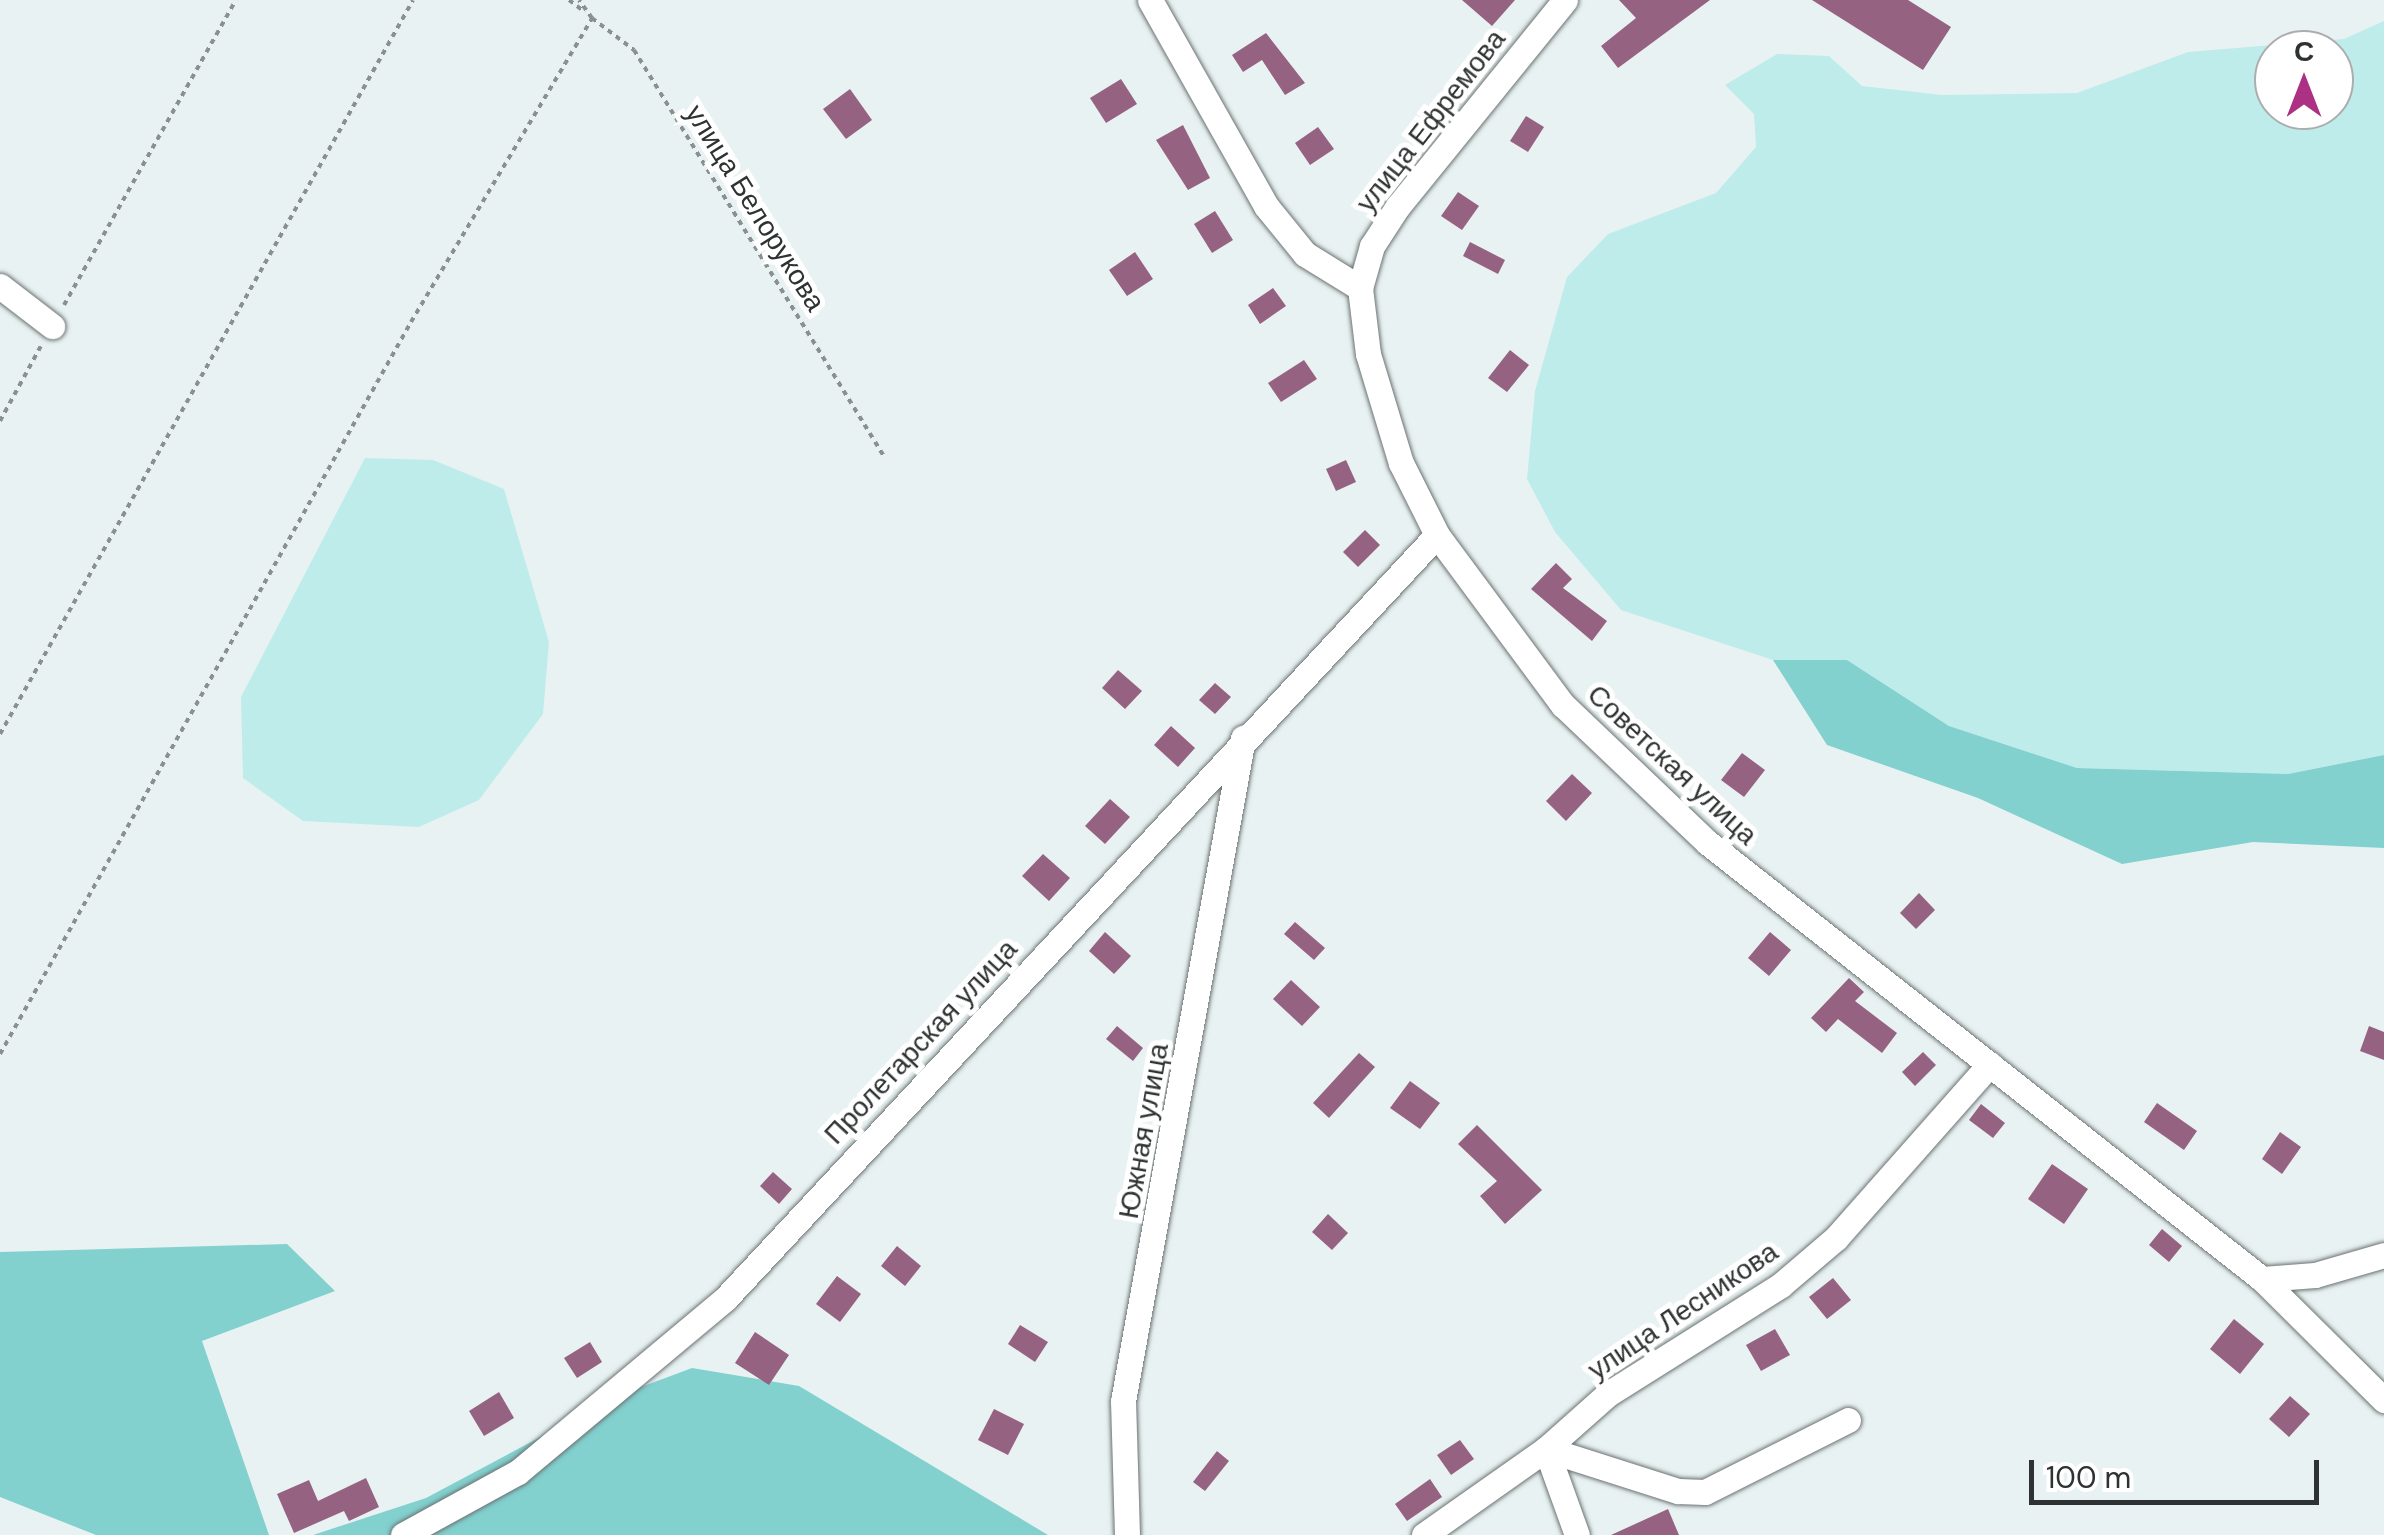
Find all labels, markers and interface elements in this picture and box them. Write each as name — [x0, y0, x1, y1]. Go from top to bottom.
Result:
street label: улица Ефремова — [1349, 23, 1513, 219]
north arrow — [2254, 30, 2354, 130]
text: С — [2294, 33, 2314, 70]
street label: улица Белорукова — [678, 99, 832, 317]
street label: Советская улица — [1580, 678, 1764, 852]
street label: Пролетарская улица — [818, 933, 1024, 1151]
street label: Южная улица — [1112, 1041, 1176, 1221]
street label: улица Лесникова — [1582, 1235, 1784, 1387]
scale bar — [2034, 1440, 2324, 1502]
text: 100 m — [2046, 1458, 2131, 1497]

